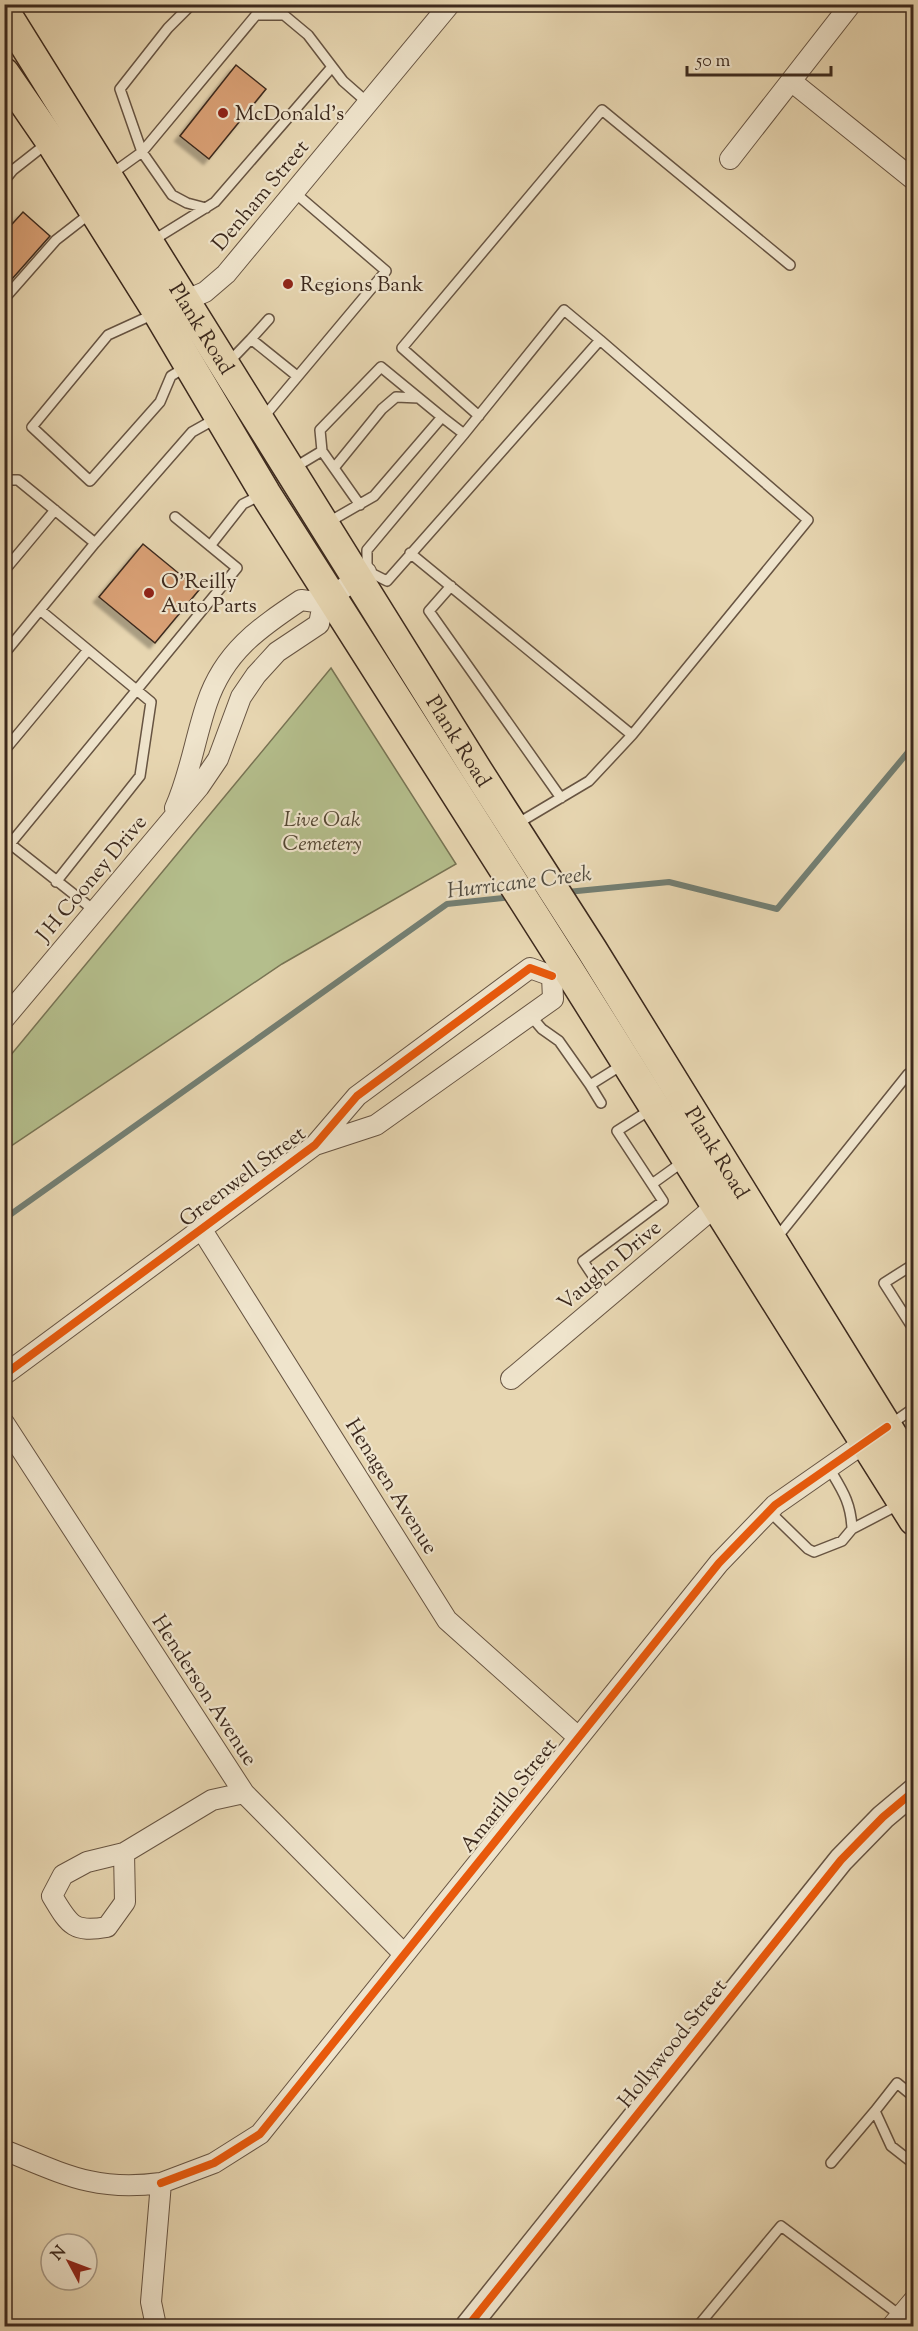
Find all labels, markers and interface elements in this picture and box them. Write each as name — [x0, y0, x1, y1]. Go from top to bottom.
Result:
scale bar — [687, 39, 831, 77]
text: 50 m — [695, 49, 731, 75]
place label: McDonald's — [235, 100, 344, 130]
marker: McDonald's — [216, 106, 230, 120]
street label: Denham Street — [206, 134, 317, 258]
place label: Regions Bank — [300, 271, 424, 301]
marker: Regions Bank — [281, 277, 295, 291]
street label: Plank Road — [160, 278, 240, 381]
place label: O'Reilly Auto Parts — [161, 568, 257, 622]
marker: O'Reilly Auto Parts — [142, 586, 156, 600]
street label: Plank Road — [417, 690, 497, 794]
park label: Live Oak Cemetery — [283, 806, 361, 860]
street label: J H Cooney Drive — [30, 809, 155, 950]
water label: Hurricane Creek — [445, 859, 593, 909]
street label: Plank Road — [676, 1102, 755, 1205]
street label: Greenwell Street — [174, 1120, 313, 1235]
street label: Vaughn Drive — [552, 1214, 669, 1319]
street label: Henagen Avenue — [336, 1413, 444, 1561]
street label: Henderson Avenue — [143, 1610, 263, 1773]
street label: Amarillo Street — [454, 1733, 565, 1860]
street label: Hollywood Street — [612, 1973, 735, 2115]
north arrow — [39, 2232, 99, 2292]
text: N — [47, 2241, 73, 2266]

